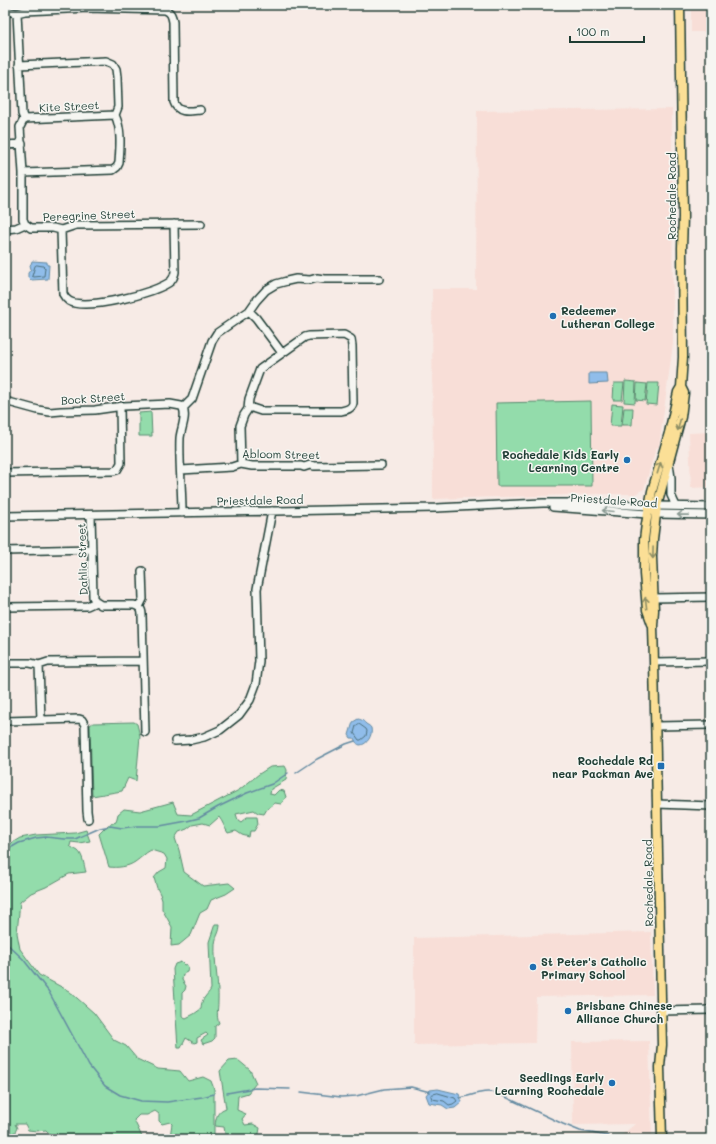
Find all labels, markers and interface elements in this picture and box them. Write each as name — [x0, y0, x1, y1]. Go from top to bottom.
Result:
scale bar — [570, 18, 644, 44]
text: 100 m — [576, 23, 610, 39]
street label: Kite Street — [39, 97, 100, 115]
street label: Rochedale Road — [664, 152, 679, 240]
street label: Peregrine Street — [42, 206, 136, 224]
place label: Redeemer Lutheran College — [561, 303, 655, 331]
marker: Redeemer Lutheran College — [548, 311, 558, 321]
street label: Bock Street — [60, 388, 126, 408]
one-way arrow — [675, 418, 683, 431]
street label: Abloom Street — [242, 446, 320, 462]
place label: Rochedale Kids Early Learning Centre — [502, 447, 619, 475]
marker: Rochedale Kids Early Learning Centre — [622, 455, 632, 465]
one-way arrow — [655, 462, 663, 474]
street label: Priestdale Road — [570, 489, 658, 511]
street label: Priestdale Road — [216, 492, 304, 508]
one-way arrow — [602, 508, 615, 515]
one-way arrow — [677, 511, 690, 519]
street label: Dahlia Street — [73, 523, 91, 595]
one-way arrow — [649, 546, 656, 559]
one-way arrow — [642, 597, 650, 610]
place label: Rochedale Rd near Packman Ave — [552, 753, 653, 781]
marker: Rochedale Rd near Packman Ave — [656, 761, 666, 771]
street label: Rochedale Road — [640, 839, 656, 927]
place label: St Peter's Catholic Primary School — [541, 954, 647, 982]
marker: St Peter's Catholic Primary School — [528, 962, 538, 972]
place label: Brisbane Chinese Alliance Church — [576, 998, 673, 1026]
marker: Brisbane Chinese Alliance Church — [563, 1006, 573, 1016]
place label: Seedlings Early Learning Rochedale — [495, 1070, 604, 1098]
marker: Seedlings Early Learning Rochedale — [607, 1078, 617, 1088]

